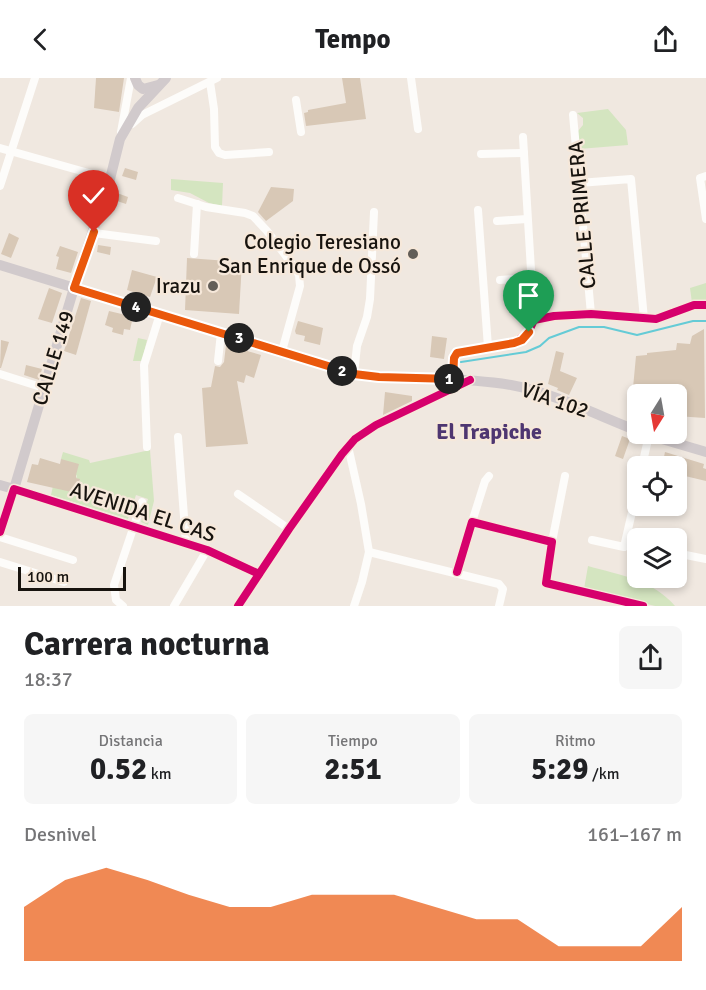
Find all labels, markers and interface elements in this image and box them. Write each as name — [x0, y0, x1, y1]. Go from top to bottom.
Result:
icon: back — [24, 23, 57, 56]
text: Tempo — [315, 23, 391, 56]
icon: share — [649, 23, 682, 56]
street label: CALLE PRIMERA — [563, 140, 601, 290]
pin — [68, 170, 119, 232]
icon: check — [77, 179, 110, 212]
place label: Colegio Teresiano San Enrique de Ossó — [218, 229, 401, 279]
marker: Colegio Teresiano San Enrique de Ossó — [406, 247, 420, 261]
pin — [503, 270, 554, 332]
place label: Irazu — [156, 273, 201, 299]
marker: Irazu — [206, 279, 220, 293]
icon: arrive — [512, 279, 545, 312]
pin: 4 — [121, 292, 151, 322]
text: 4 — [132, 297, 140, 317]
street label: CALLE 149 — [26, 308, 80, 408]
pin: 3 — [224, 323, 254, 353]
text: 3 — [235, 328, 243, 348]
pin: 2 — [327, 356, 357, 386]
text: 2 — [338, 361, 346, 381]
pin: 1 — [434, 364, 464, 394]
text: 1 — [445, 369, 453, 389]
street label: VÍA 102 — [518, 376, 592, 424]
north arrow — [627, 384, 687, 444]
map controls — [627, 384, 687, 588]
district label: El Trapiche — [436, 418, 542, 445]
button: locate — [627, 456, 687, 516]
street label: AVENIDA EL CAS — [67, 476, 219, 548]
button: layers — [627, 528, 687, 588]
scale bar — [18, 564, 126, 592]
text: 100 m — [27, 567, 69, 587]
text: Carrera nocturna — [24, 624, 270, 665]
button: share — [619, 626, 682, 689]
text: 18:37 — [24, 667, 73, 692]
text: Distancia — [99, 731, 163, 751]
text: Tiempo — [328, 731, 378, 751]
text: Ritmo — [555, 731, 596, 751]
text: 0.52 — [90, 751, 147, 788]
text: 2:51 — [324, 751, 382, 788]
text: 5:29 — [531, 751, 589, 788]
text: km — [147, 764, 171, 784]
text: /km — [589, 764, 620, 784]
text: Desnivel — [24, 822, 97, 847]
text: 161–167 m — [587, 822, 682, 847]

